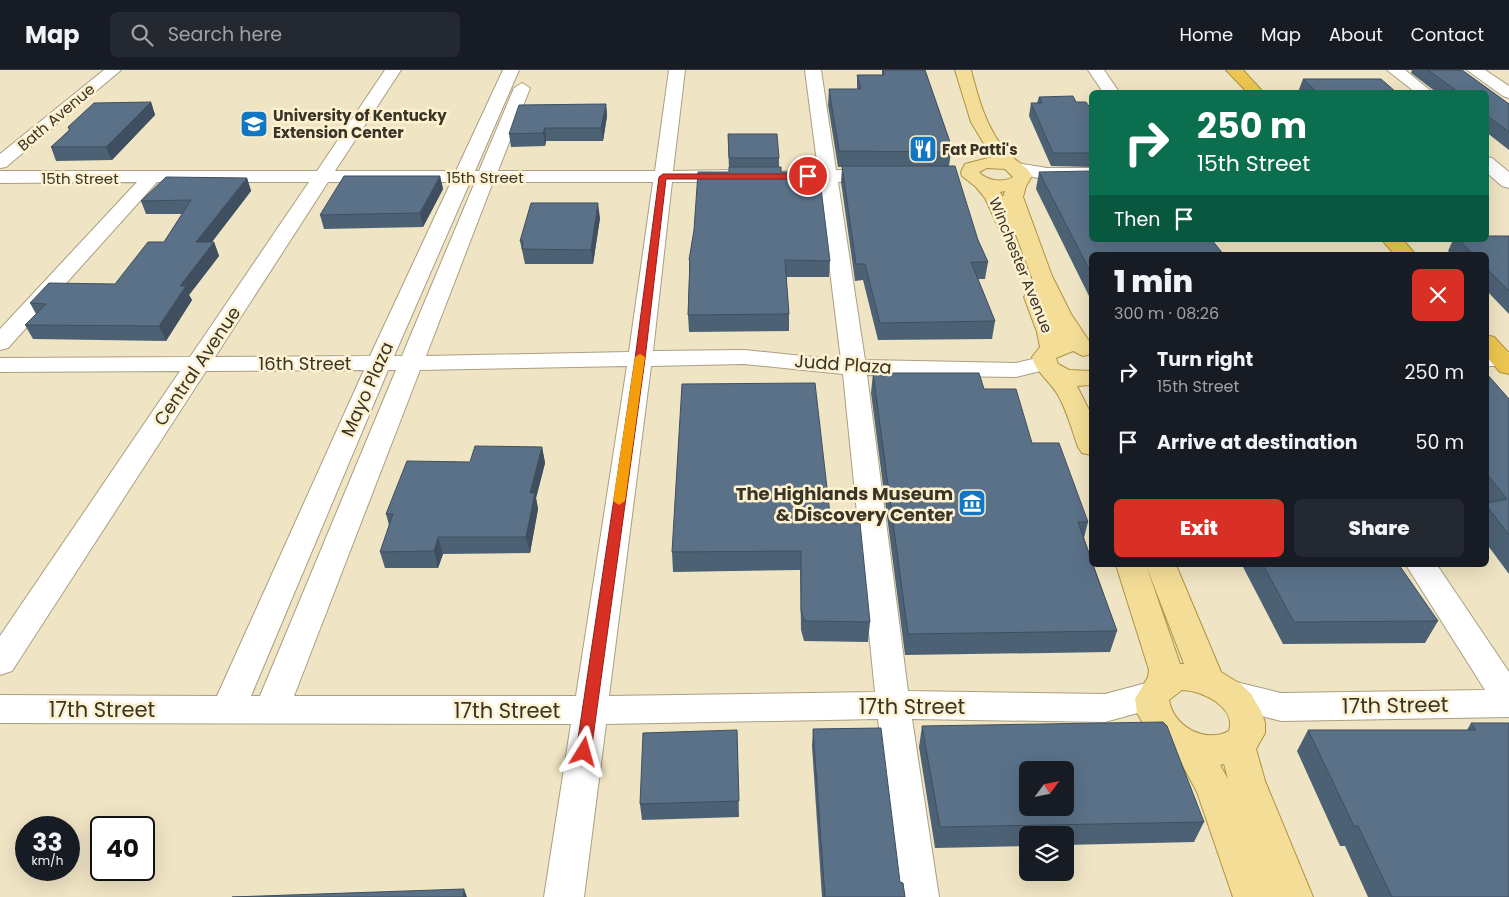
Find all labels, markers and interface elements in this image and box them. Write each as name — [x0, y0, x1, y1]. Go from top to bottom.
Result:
search box — [110, 12, 460, 57]
text: Map — [25, 18, 80, 51]
icon: search — [128, 21, 156, 49]
text: Search here — [168, 21, 282, 48]
text: Home — [1179, 22, 1233, 47]
text: Map — [1261, 22, 1301, 47]
text: About — [1329, 22, 1383, 47]
text: Contact — [1411, 22, 1484, 47]
street label: Bath Avenue — [13, 79, 99, 155]
text: 250 m — [1197, 101, 1307, 150]
place label: University of Kentucky Extension Center — [273, 105, 447, 143]
school or university icon: University of Kentucky Extension Center — [239, 109, 269, 139]
icon: right — [1114, 110, 1179, 175]
restaurant icon: Fat Patti's — [908, 134, 938, 164]
place label: Fat Patti's — [942, 139, 1018, 160]
text: 15th Street — [1197, 148, 1310, 179]
pin — [787, 155, 829, 197]
icon: arrive — [794, 162, 822, 190]
street label: 15th Street — [446, 167, 524, 188]
street label: 15th Street — [41, 168, 119, 189]
street label: Winchester Avenue — [984, 194, 1058, 336]
icon: arrive — [1170, 205, 1198, 233]
text: Then — [1114, 206, 1160, 233]
text: 1 min — [1114, 260, 1193, 303]
button: close — [1412, 269, 1464, 321]
street label: Central Avenue — [148, 301, 246, 431]
text: 300 m · 08:26 — [1114, 302, 1219, 325]
street label: Mayo Plaza — [335, 338, 399, 440]
text: Turn right — [1157, 346, 1253, 373]
street label: Judd Plaza — [793, 348, 893, 380]
street label: 16th Street — [259, 351, 351, 376]
icon: right — [1114, 358, 1142, 386]
text: 250 m — [1405, 359, 1464, 386]
text: 15th Street — [1157, 375, 1239, 398]
icon: arrive — [1114, 428, 1142, 456]
text: Arrive at destination — [1157, 429, 1358, 456]
text: 50 m — [1415, 429, 1464, 456]
place label: The Highlands Museum & Discovery Center — [736, 481, 953, 527]
museum icon: The Highlands Museum & Discovery Center — [957, 488, 987, 518]
button: Exit — [1114, 499, 1284, 557]
button: Share — [1294, 499, 1464, 557]
street label: 17th Street — [1342, 690, 1448, 720]
street label: 17th Street — [859, 692, 965, 721]
street label: 17th Street — [49, 695, 155, 724]
street label: 17th Street — [454, 696, 560, 725]
position arrow — [557, 725, 609, 777]
north arrow — [1019, 761, 1074, 816]
map controls — [1019, 761, 1074, 881]
speed limit sign: 40 — [90, 816, 155, 881]
text: 33 — [32, 825, 63, 860]
button: layers — [1019, 826, 1074, 881]
text: km/h — [32, 852, 63, 869]

